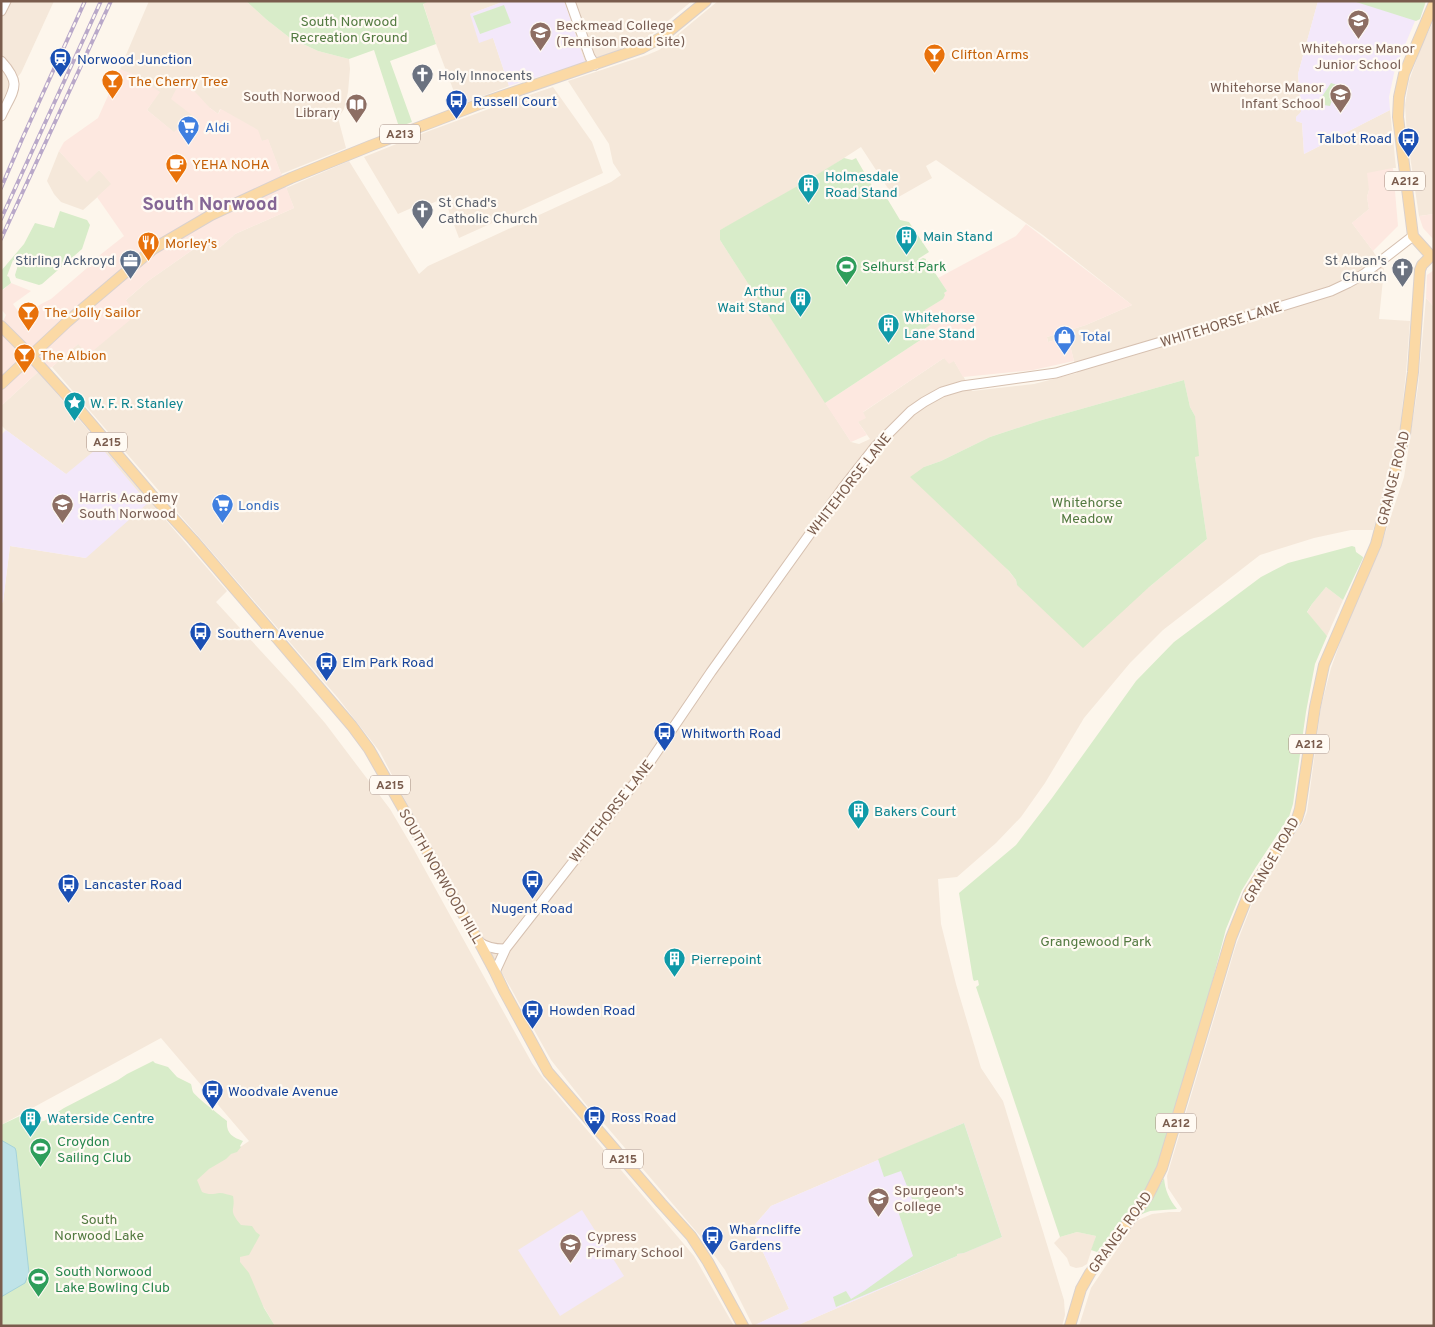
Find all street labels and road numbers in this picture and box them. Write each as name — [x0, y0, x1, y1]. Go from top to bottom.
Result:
road number: A213 — [380, 125, 420, 144]
road number: A212 — [1385, 172, 1425, 190]
street label: WHITEHORSE LANE — [1159, 299, 1284, 352]
street label: GRANGE ROAD — [1375, 429, 1414, 527]
street label: WHITEHORSE LANE — [805, 430, 896, 540]
road number: A215 — [87, 432, 127, 452]
road number: A212 — [1289, 734, 1329, 754]
street label: WHITEHORSE LANE — [567, 757, 658, 867]
road number: A215 — [370, 776, 410, 794]
street label: SOUTH NORWOOD HILL — [394, 806, 485, 947]
street label: GRANGE ROAD — [1241, 815, 1304, 907]
road number: A212 — [1156, 1114, 1196, 1132]
road number: A215 — [603, 1150, 643, 1168]
street label: GRANGE ROAD — [1086, 1189, 1157, 1277]

